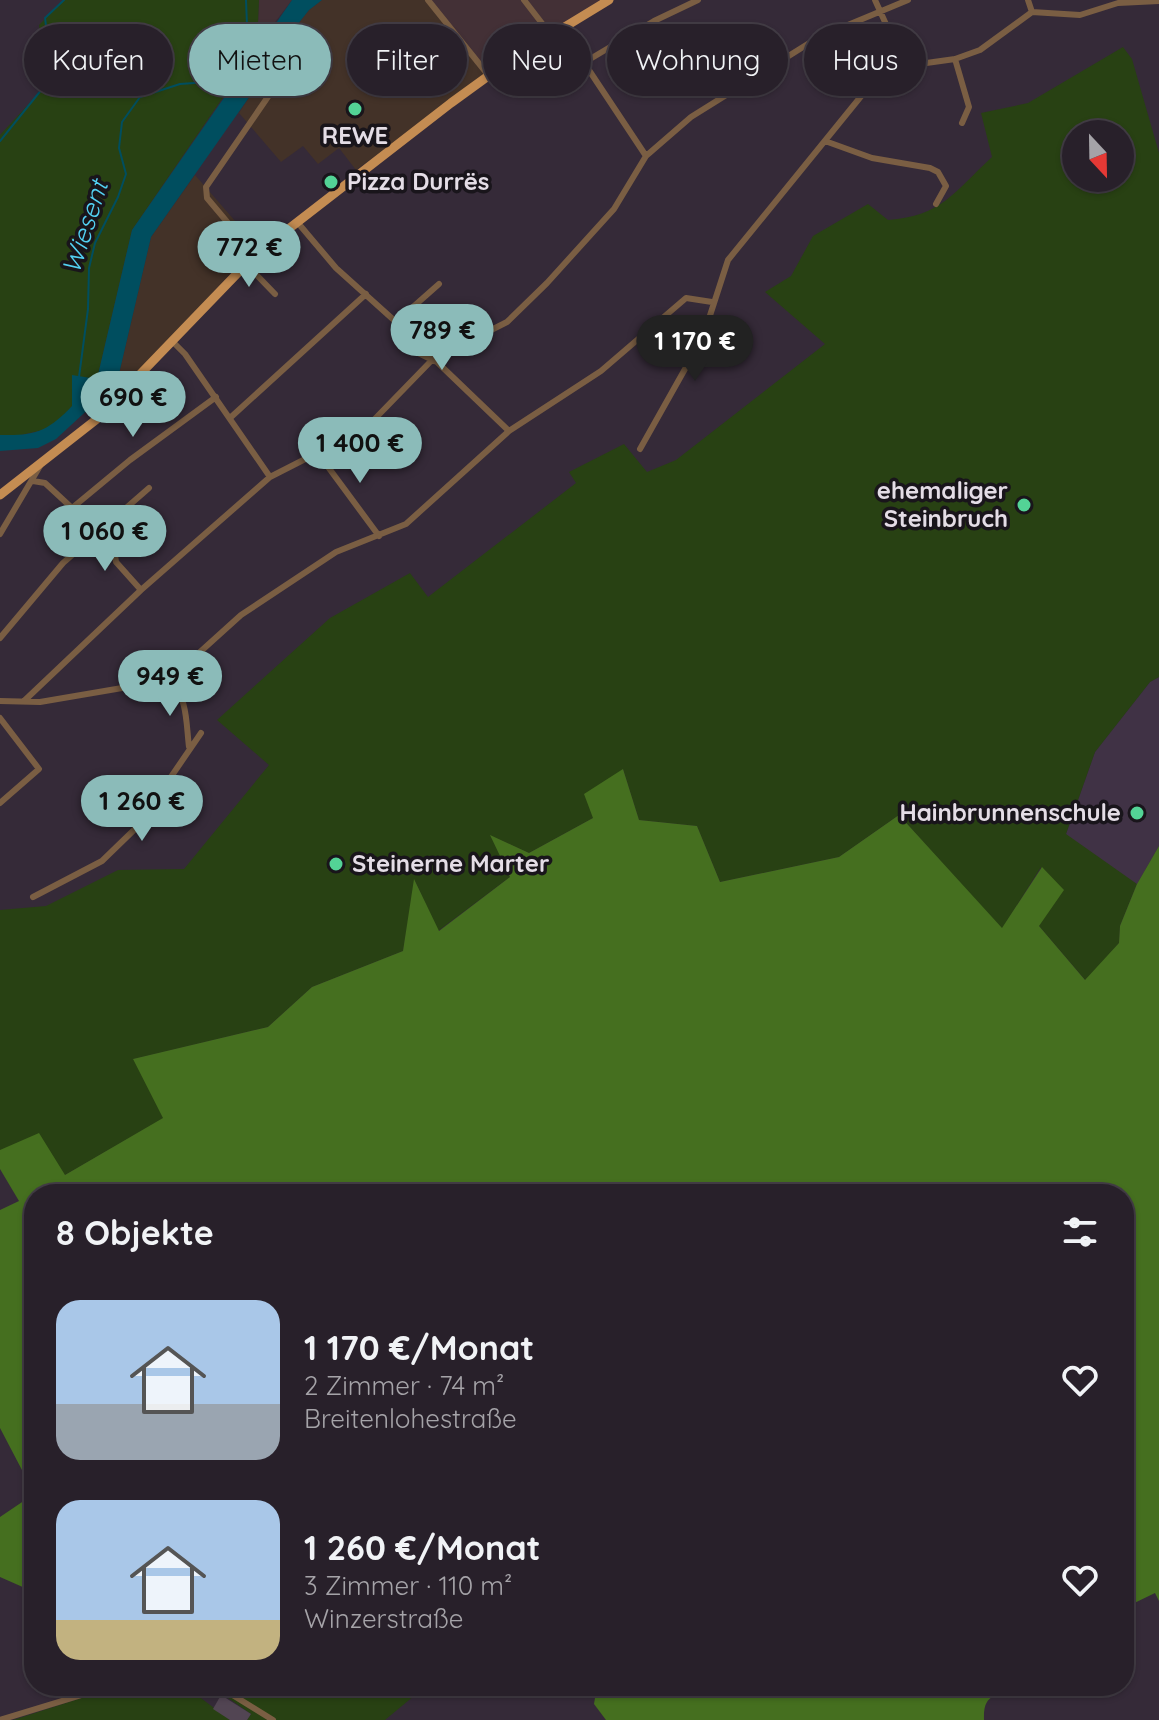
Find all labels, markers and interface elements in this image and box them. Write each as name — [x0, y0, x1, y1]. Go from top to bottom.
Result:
chip: Kaufen — [24, 24, 173, 96]
chip: Mieten — [189, 24, 331, 96]
chip: Filter — [347, 24, 467, 96]
chip: Neu — [483, 24, 591, 96]
chip: Wohnung — [607, 24, 788, 96]
chip: Haus — [804, 24, 926, 96]
marker: REWE — [346, 100, 364, 118]
place label: REWE — [322, 120, 388, 150]
north arrow — [1062, 120, 1134, 192]
map controls — [1062, 120, 1134, 192]
place label: Pizza Durrës — [347, 166, 489, 196]
water label: Wiesent — [54, 173, 116, 278]
marker: Pizza Durrës — [322, 173, 340, 191]
pin: 772 € — [193, 221, 305, 289]
text: 772 € — [216, 230, 282, 263]
pin: 789 € — [386, 304, 498, 372]
text: 789 € — [409, 313, 475, 346]
pin: 1 170 € — [621, 315, 769, 383]
text: 1 170 € — [654, 324, 736, 357]
pin: 690 € — [77, 371, 189, 439]
text: 690 € — [99, 380, 167, 413]
pin: 1 400 € — [286, 417, 434, 485]
text: 1 400 € — [316, 426, 404, 459]
place label: ehemaliger Steinbruch — [877, 475, 1008, 533]
marker: ehemaliger Steinbruch — [1015, 496, 1033, 514]
pin: 1 060 € — [31, 505, 179, 573]
text: 1 060 € — [61, 514, 149, 547]
pin: 949 € — [114, 650, 226, 718]
text: 949 € — [136, 659, 204, 692]
pin: 1 260 € — [68, 775, 216, 843]
text: 1 260 € — [99, 784, 185, 817]
place label: Hainbrunnenschule — [899, 797, 1121, 827]
marker: Hainbrunnenschule — [1128, 804, 1146, 822]
place label: Steinerne Marter — [352, 848, 549, 878]
marker: Steinerne Marter — [327, 855, 345, 873]
icon: filters — [1058, 1210, 1102, 1254]
text: 8 Objekte — [56, 1211, 214, 1254]
text: 1 170 €/Monat — [304, 1326, 534, 1369]
icon: home — [120, 1332, 216, 1428]
icon: heart — [1058, 1358, 1102, 1402]
text: 2 Zimmer · 74 m² — [304, 1369, 504, 1402]
text: Breitenlohestraße — [304, 1402, 517, 1435]
text: 1 260 €/Monat — [304, 1526, 541, 1569]
icon: home — [120, 1532, 216, 1628]
icon: heart — [1058, 1558, 1102, 1602]
text: 3 Zimmer · 110 m² — [304, 1569, 512, 1602]
text: Winzerstraße — [304, 1602, 464, 1635]

